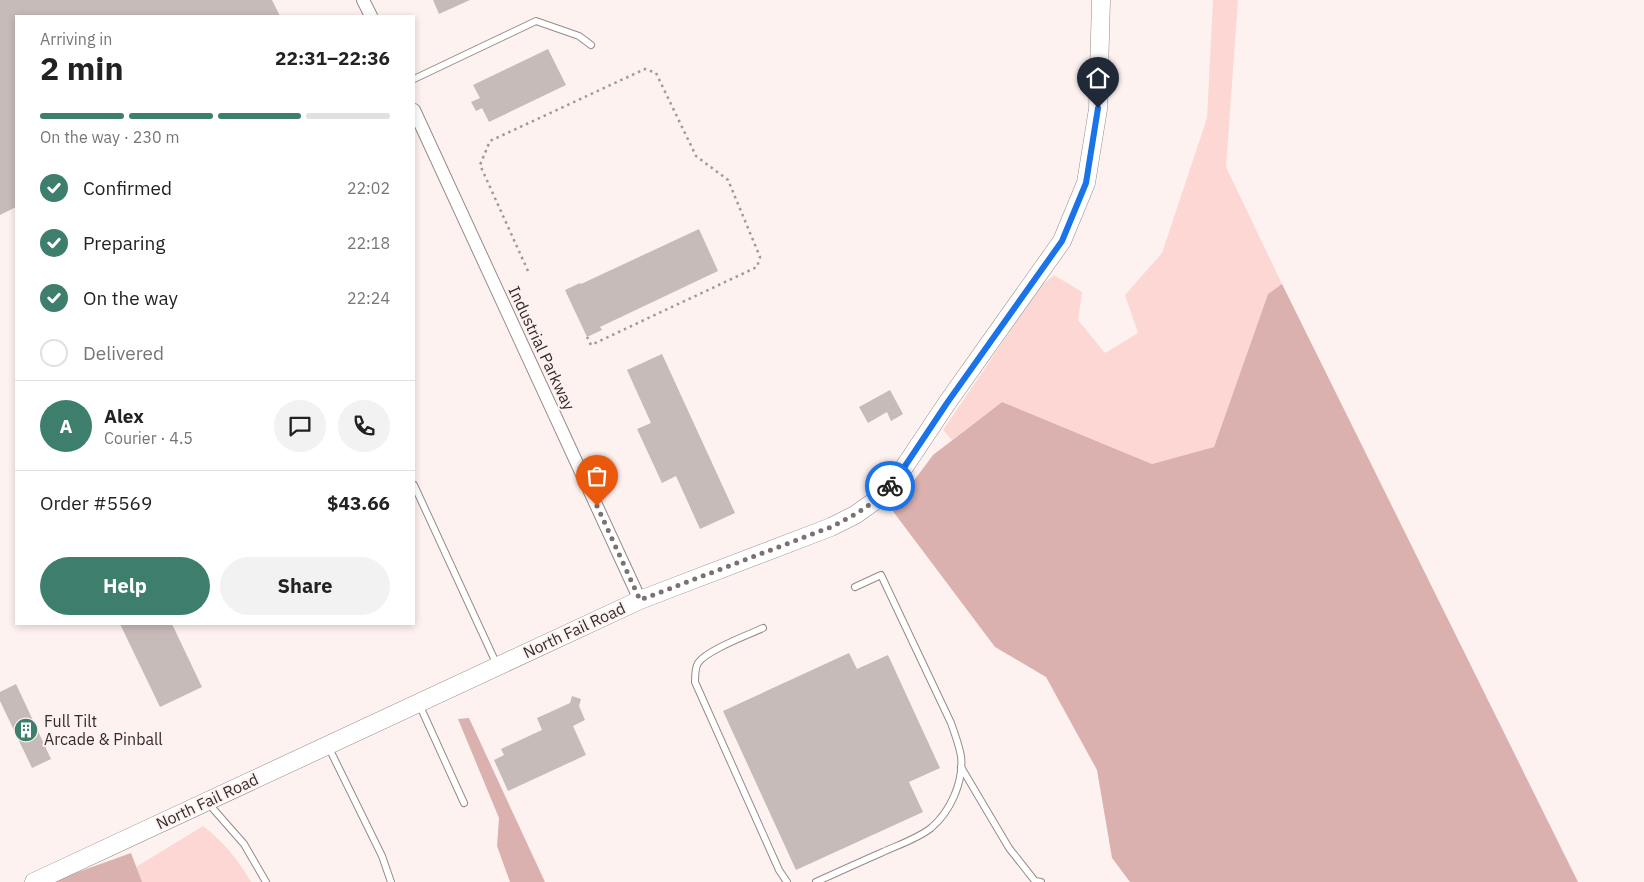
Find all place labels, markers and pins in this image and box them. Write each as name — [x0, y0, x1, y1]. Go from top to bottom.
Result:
pin — [1077, 57, 1119, 108]
pin — [576, 455, 618, 506]
place label: Full Tilt Arcade & Pinball — [44, 711, 163, 749]
building icon: Full Tilt Arcade & Pinball — [13, 717, 39, 743]

